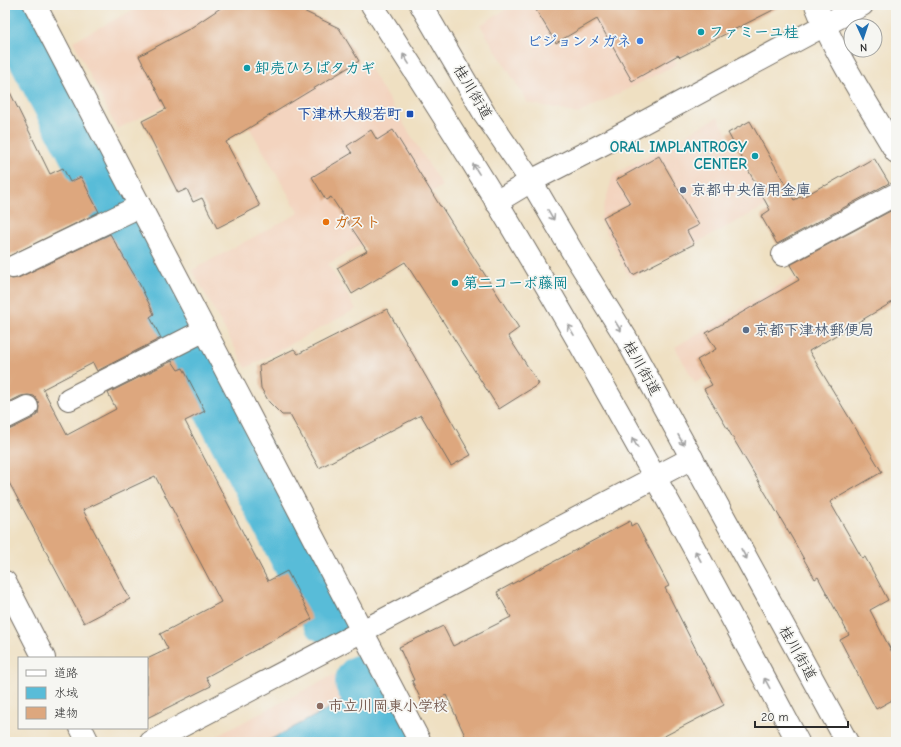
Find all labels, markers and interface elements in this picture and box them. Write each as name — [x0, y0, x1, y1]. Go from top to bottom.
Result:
north arrow — [843, 18, 883, 58]
place label: ファミーユ桂 — [709, 23, 799, 41]
marker: ファミーユ桂 — [696, 27, 706, 37]
place label: ビジョンメガネ — [527, 32, 632, 50]
marker: ビジョンメガネ — [635, 36, 645, 46]
text: N — [860, 41, 867, 54]
one-way arrow — [402, 53, 410, 65]
place label: 卸売ひろばタカギ — [255, 59, 375, 77]
street label: 桂川街道 — [450, 62, 496, 122]
marker: 卸売ひろばタカギ — [242, 63, 252, 73]
place label: 下津林大般若町 — [297, 105, 402, 123]
marker: 下津林大般若町 — [405, 109, 415, 119]
place label: ORAL IMPLANTROGY CENTER — [610, 138, 747, 173]
marker: ORAL IMPLANTROGY CENTER — [750, 151, 760, 161]
one-way arrow — [471, 163, 479, 175]
place label: 京都中央信用金庫 — [691, 181, 811, 199]
marker: 京都中央信用金庫 — [678, 185, 688, 195]
one-way arrow — [547, 209, 555, 221]
place label: ガスト — [334, 213, 381, 231]
marker: ガスト — [321, 217, 331, 227]
place label: 第二コーポ藤岡 — [463, 274, 568, 292]
marker: 第二コーポ藤岡 — [450, 278, 460, 288]
one-way arrow — [615, 320, 623, 332]
place label: 京都下津林郵便局 — [754, 321, 874, 339]
one-way arrow — [566, 324, 574, 336]
marker: 京都下津林郵便局 — [741, 325, 751, 335]
street label: 桂川街道 — [620, 337, 664, 399]
one-way arrow — [678, 434, 686, 446]
one-way arrow — [630, 437, 638, 449]
one-way arrow — [741, 548, 748, 560]
one-way arrow — [694, 550, 702, 562]
street label: 桂川街道 — [776, 622, 820, 684]
legend — [18, 657, 148, 729]
text: 道路 — [54, 666, 78, 680]
one-way arrow — [762, 677, 770, 689]
text: 水域 — [54, 686, 78, 700]
place label: 市立川岡東小学校 — [328, 697, 448, 715]
marker: 市立川岡東小学校 — [315, 701, 325, 711]
scale bar — [755, 703, 848, 729]
text: 建物 — [54, 706, 78, 720]
text: 20 m — [761, 710, 789, 724]

